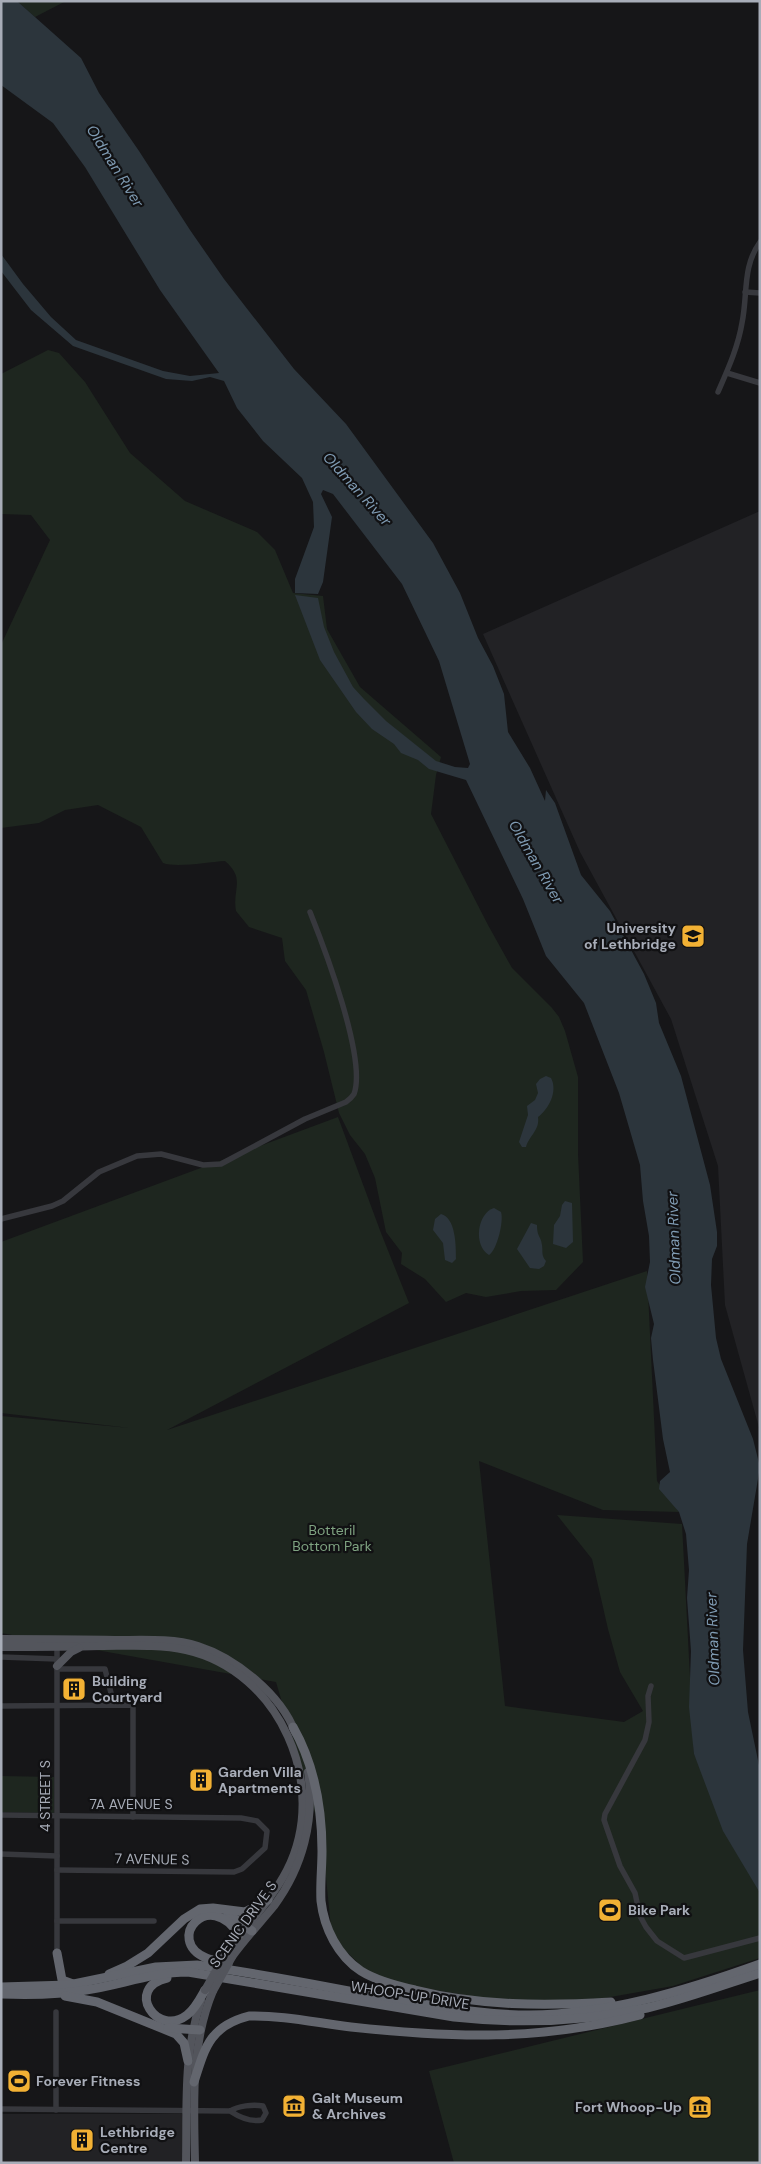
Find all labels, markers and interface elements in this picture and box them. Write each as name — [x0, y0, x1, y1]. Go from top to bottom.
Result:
water label: Oldman River — [82, 121, 148, 211]
water label: Oldman River — [318, 448, 396, 531]
water label: Oldman River — [504, 817, 568, 908]
place label: University of Lethbridge — [584, 919, 677, 953]
school or university icon: University of Lethbridge — [680, 923, 706, 949]
water label: Oldman River — [662, 1191, 686, 1285]
park label: Botteril Bottom Park — [292, 1521, 372, 1555]
water label: Oldman River — [701, 1592, 725, 1686]
place label: Building Courtyard — [92, 1672, 162, 1706]
building icon: Building Courtyard — [61, 1676, 87, 1702]
street label: 4 STREET S — [36, 1760, 54, 1832]
place label: Garden Villa Apartments — [218, 1763, 302, 1797]
building icon: Garden Villa Apartments — [188, 1767, 214, 1793]
street label: 7A AVENUE S — [89, 1795, 173, 1813]
street label: 7 AVENUE S — [114, 1849, 190, 1869]
street label: SCENIC DRIVE S — [205, 1877, 281, 1971]
sports icon: Bike Park — [597, 1897, 623, 1923]
place label: Bike Park — [628, 1901, 690, 1919]
street label: WHOOP-UP DRIVE — [349, 1977, 471, 2013]
sports icon: Forever Fitness — [6, 2068, 32, 2094]
place label: Forever Fitness — [36, 2072, 140, 2090]
place label: Galt Museum & Archives — [312, 2089, 403, 2123]
museum icon: Galt Museum & Archives — [281, 2093, 307, 2119]
museum icon: Fort Whoop-Up — [687, 2094, 713, 2120]
place label: Fort Whoop-Up — [575, 2098, 682, 2116]
place label: Lethbridge Centre — [100, 2123, 175, 2157]
building icon: Lethbridge Centre — [69, 2127, 95, 2153]

